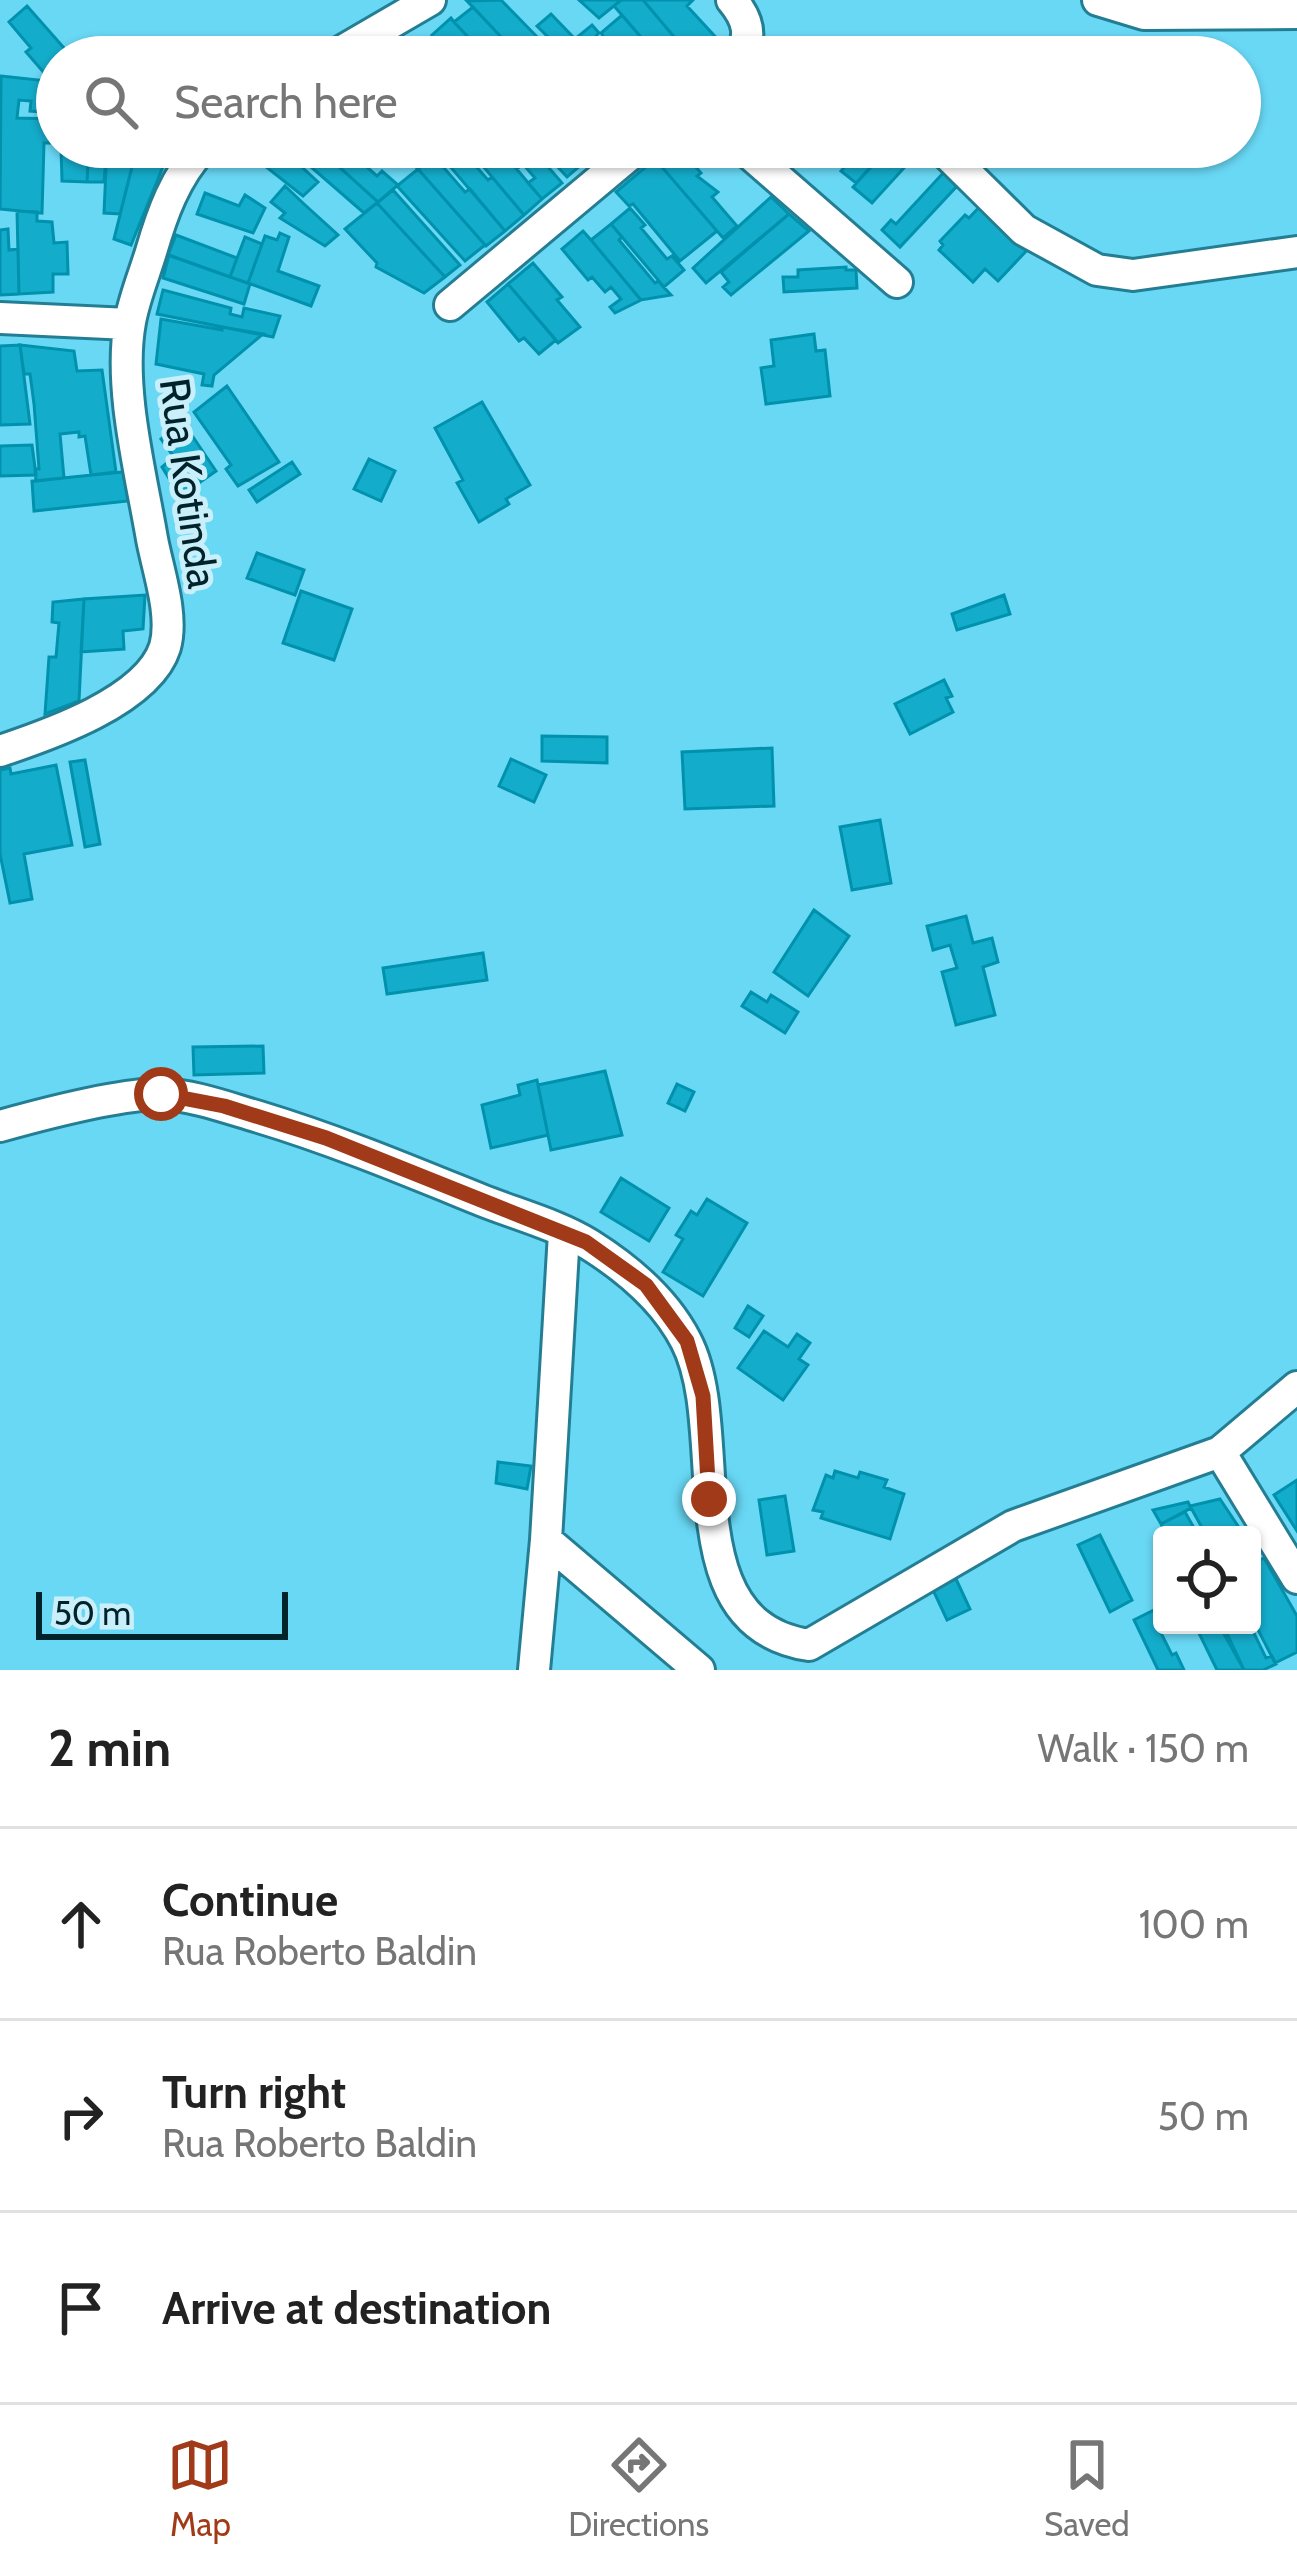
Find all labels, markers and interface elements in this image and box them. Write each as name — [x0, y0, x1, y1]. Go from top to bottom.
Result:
search box — [36, 36, 1261, 168]
icon: search — [78, 69, 144, 135]
text: Search here — [174, 75, 398, 129]
street label: Rua Kotinda — [149, 375, 229, 591]
route start — [134, 1067, 188, 1121]
route end — [682, 1472, 736, 1526]
map controls — [1153, 1526, 1261, 1634]
button: locate — [1153, 1526, 1261, 1634]
scale bar — [36, 1586, 288, 1639]
text: 50 m — [54, 1593, 131, 1633]
text: 2 min — [48, 1717, 171, 1779]
text: Walk · 150 m — [1037, 1724, 1249, 1772]
text: Continue — [162, 1873, 338, 1927]
icon: ahead — [48, 1891, 114, 1957]
text: 100 m — [1139, 1900, 1249, 1948]
text: Rua Roberto Baldin — [162, 1927, 477, 1975]
text: Turn right — [162, 2065, 346, 2119]
icon: right — [48, 2083, 114, 2149]
text: 50 m — [1158, 2092, 1249, 2140]
text: Rua Roberto Baldin — [162, 2119, 477, 2167]
icon: arrive — [48, 2275, 114, 2341]
text: Arrive at destination — [162, 2281, 551, 2335]
tab: Map — [167, 2432, 233, 2544]
tab: Directions — [568, 2432, 709, 2544]
tab: Saved — [1044, 2432, 1130, 2544]

